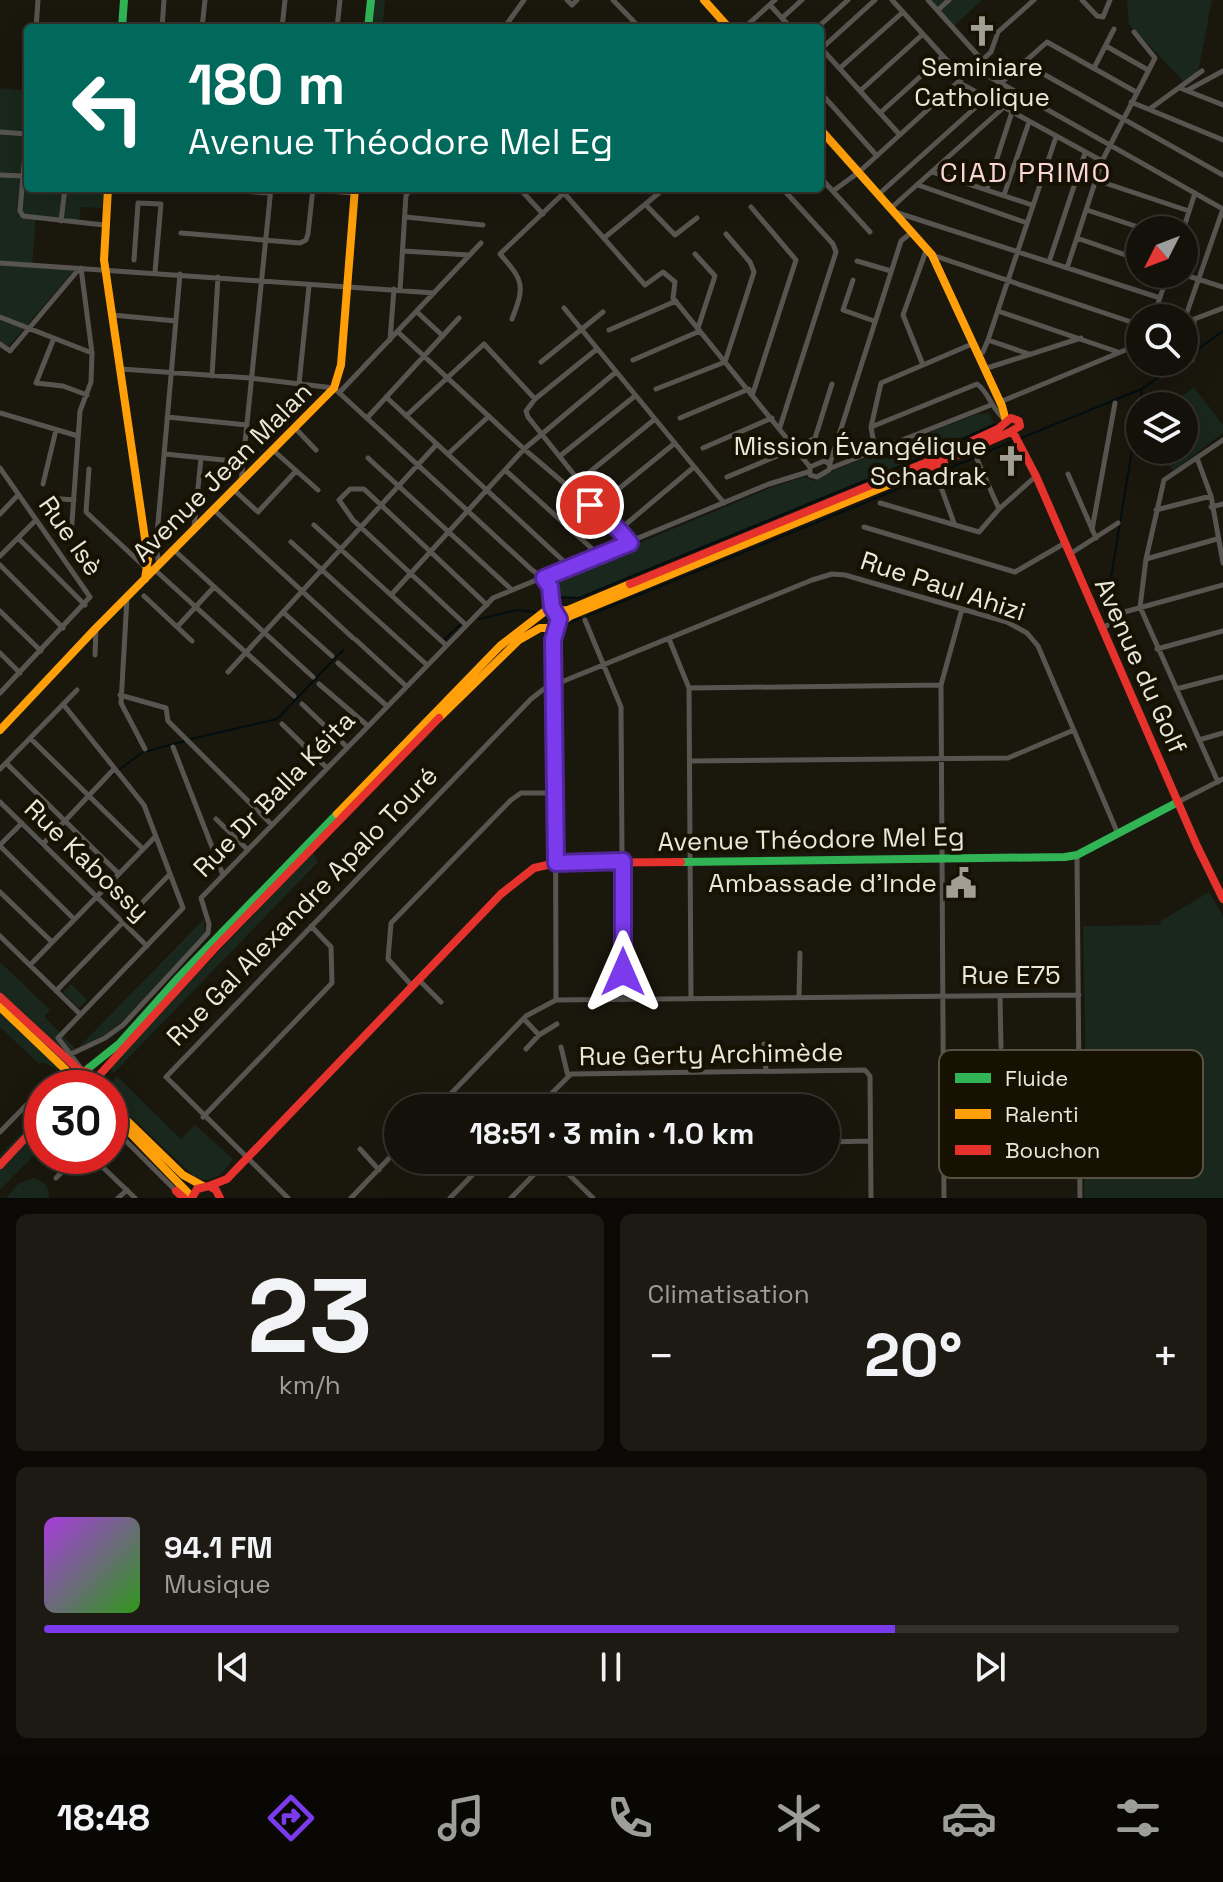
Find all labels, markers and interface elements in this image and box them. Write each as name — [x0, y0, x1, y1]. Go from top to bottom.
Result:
church icon: Seminiare Catholique — [965, 14, 999, 48]
text: 180 m — [188, 49, 345, 120]
place label: Seminiare Catholique — [914, 50, 1050, 114]
icon: left — [56, 56, 160, 160]
text: Avenue Théodore Mel Eg — [188, 119, 613, 165]
district label: CIAD PRIMO — [940, 154, 1112, 190]
north arrow — [1126, 216, 1198, 288]
map controls — [1126, 216, 1198, 464]
button: search — [1126, 304, 1198, 376]
street label: Avenue Jean Malan — [125, 375, 319, 569]
button: layers — [1126, 392, 1198, 464]
place label: Mission Évangélique Schadrak — [734, 429, 987, 493]
church icon: Mission Évangélique Schadrak — [994, 444, 1028, 478]
pin — [556, 471, 624, 539]
icon: arrive — [568, 483, 612, 527]
street label: Rue Isè — [31, 489, 111, 583]
street label: Rue Paul Ahizi — [856, 543, 1030, 629]
street label: Avenue du Golf — [1087, 573, 1195, 759]
street label: Rue Dr Balla Kéita — [186, 704, 362, 884]
street label: Rue Gal Alexandre Apalo Touré — [159, 759, 445, 1053]
street label: Rue Kabossy — [17, 792, 157, 928]
street label: Avenue Théodore Mel Eg — [657, 819, 965, 859]
place label: Ambassade d’Inde — [708, 866, 937, 900]
public building icon: Ambassade d’Inde — [944, 866, 978, 900]
position arrow — [581, 930, 665, 1014]
street label: Rue E75 — [961, 958, 1061, 992]
street label: Rue Gerty Archimède — [579, 1035, 843, 1073]
legend — [939, 1050, 1203, 1178]
text: Fluide — [1005, 1064, 1068, 1092]
speed limit sign: 30 — [24, 1070, 128, 1174]
text: Ralenti — [1005, 1100, 1079, 1128]
text: 18:51 · 3 min · 1.0 km — [470, 1114, 754, 1153]
text: Bouchon — [1005, 1136, 1100, 1164]
text: 23 — [247, 1250, 372, 1382]
text: Climatisation — [648, 1277, 810, 1311]
text: 20° — [864, 1317, 962, 1394]
text: − — [648, 1328, 675, 1384]
text: + — [1152, 1328, 1179, 1384]
text: km/h — [279, 1368, 341, 1402]
text: 94.1 FM — [164, 1528, 273, 1567]
text: Musique — [164, 1567, 271, 1601]
icon: previous — [211, 1645, 255, 1689]
icon: pause — [589, 1645, 633, 1689]
icon: next — [968, 1645, 1012, 1689]
icon: directions — [263, 1790, 319, 1846]
icon: music — [433, 1790, 489, 1846]
icon: phone — [602, 1790, 658, 1846]
icon: climate — [771, 1790, 827, 1846]
icon: car — [941, 1790, 997, 1846]
icon: filters — [1110, 1790, 1166, 1846]
text: 18:48 — [57, 1795, 150, 1841]

